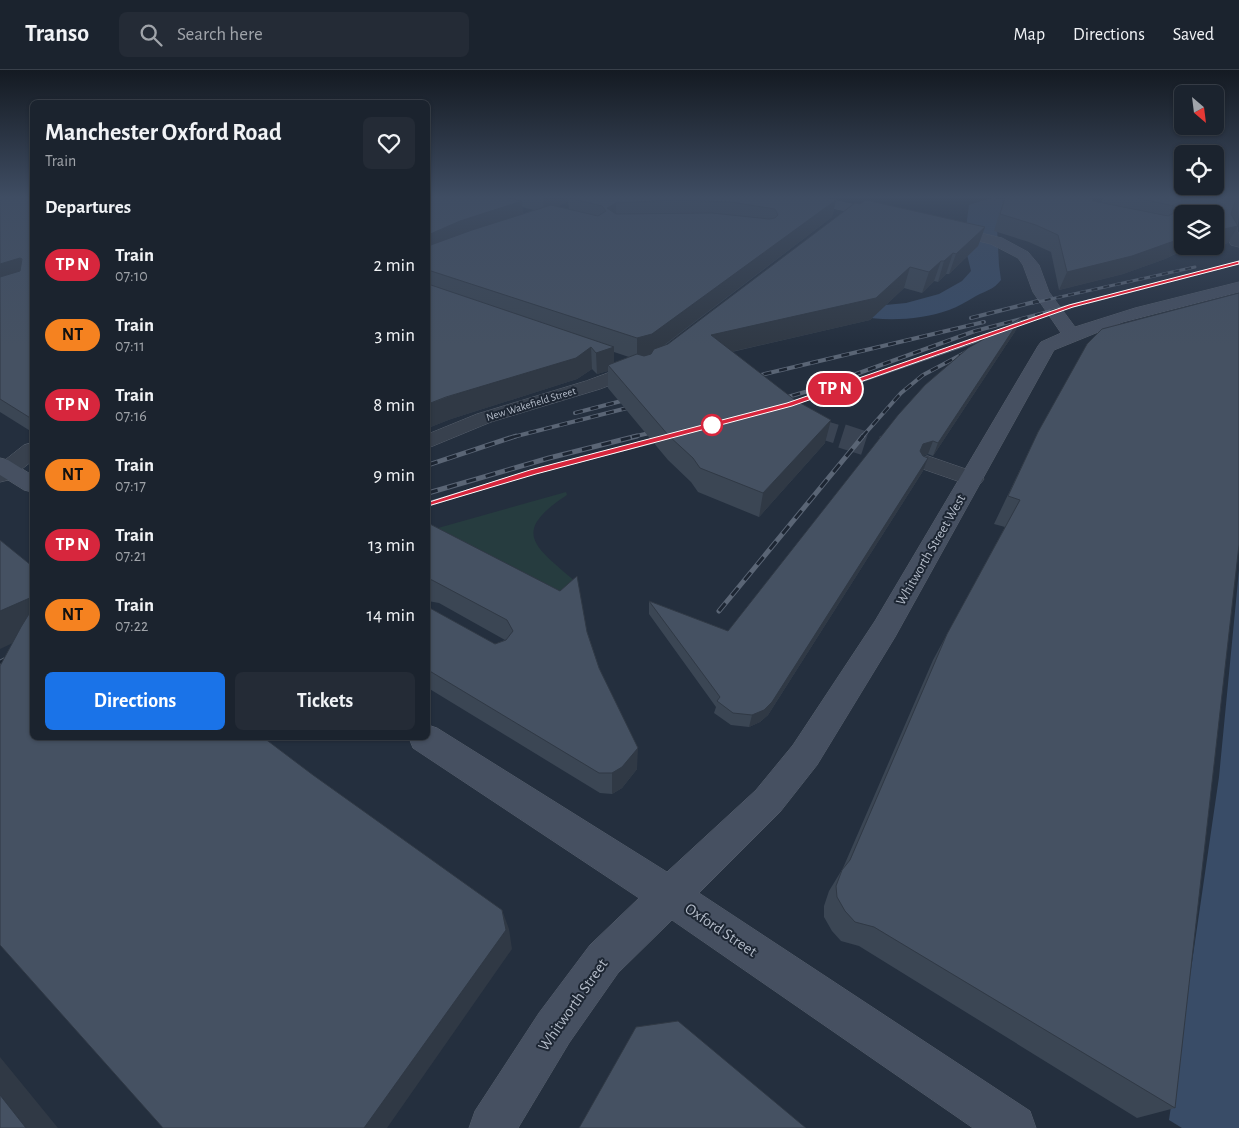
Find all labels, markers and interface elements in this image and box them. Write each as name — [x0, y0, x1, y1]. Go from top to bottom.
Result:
search box — [119, 12, 469, 57]
icon: search — [137, 21, 165, 49]
text: Transo — [25, 22, 89, 46]
text: Search here — [177, 25, 263, 44]
text: Map — [1014, 26, 1045, 44]
text: Directions — [1073, 26, 1145, 44]
text: Saved — [1173, 26, 1214, 44]
north arrow — [1174, 85, 1224, 135]
map controls — [1174, 85, 1224, 255]
button: heart — [363, 117, 415, 169]
text: Manchester Oxford Road — [45, 121, 282, 145]
button: locate — [1174, 145, 1224, 195]
text: Train — [45, 153, 76, 169]
text: Departures — [45, 198, 131, 217]
button: layers — [1174, 205, 1224, 255]
text: Train — [115, 246, 154, 265]
text: TP N — [55, 256, 90, 274]
text: 2 min — [374, 256, 415, 275]
text: 07:10 — [115, 268, 148, 284]
text: Train — [115, 316, 154, 335]
text: NT — [62, 326, 83, 344]
text: 3 min — [374, 326, 415, 345]
text: 07:11 — [115, 338, 145, 354]
line badge: TP N — [800, 373, 870, 405]
text: TP N — [818, 380, 852, 398]
street label: New Wakefield Street — [485, 385, 578, 423]
text: Train — [115, 386, 154, 405]
text: TP N — [55, 396, 90, 414]
text: 8 min — [373, 396, 415, 415]
text: 07:16 — [115, 408, 147, 424]
unlabelled marker — [701, 414, 723, 436]
text: Train — [115, 456, 154, 475]
text: NT — [62, 466, 83, 484]
text: 9 min — [373, 466, 415, 485]
text: 07:17 — [115, 478, 146, 494]
street label: Whitworth Street West — [894, 492, 969, 608]
text: Train — [115, 526, 154, 545]
text: TP N — [55, 536, 90, 554]
text: 13 min — [368, 536, 415, 555]
text: 07:21 — [115, 548, 147, 564]
text: Train — [115, 596, 154, 615]
text: NT — [62, 606, 83, 624]
text: 14 min — [367, 606, 415, 625]
text: 07:22 — [115, 618, 148, 634]
button: Directions — [45, 672, 225, 730]
button: Tickets — [235, 672, 415, 730]
street label: Oxford Street — [682, 900, 760, 960]
street label: Whitworth Street — [535, 956, 611, 1054]

